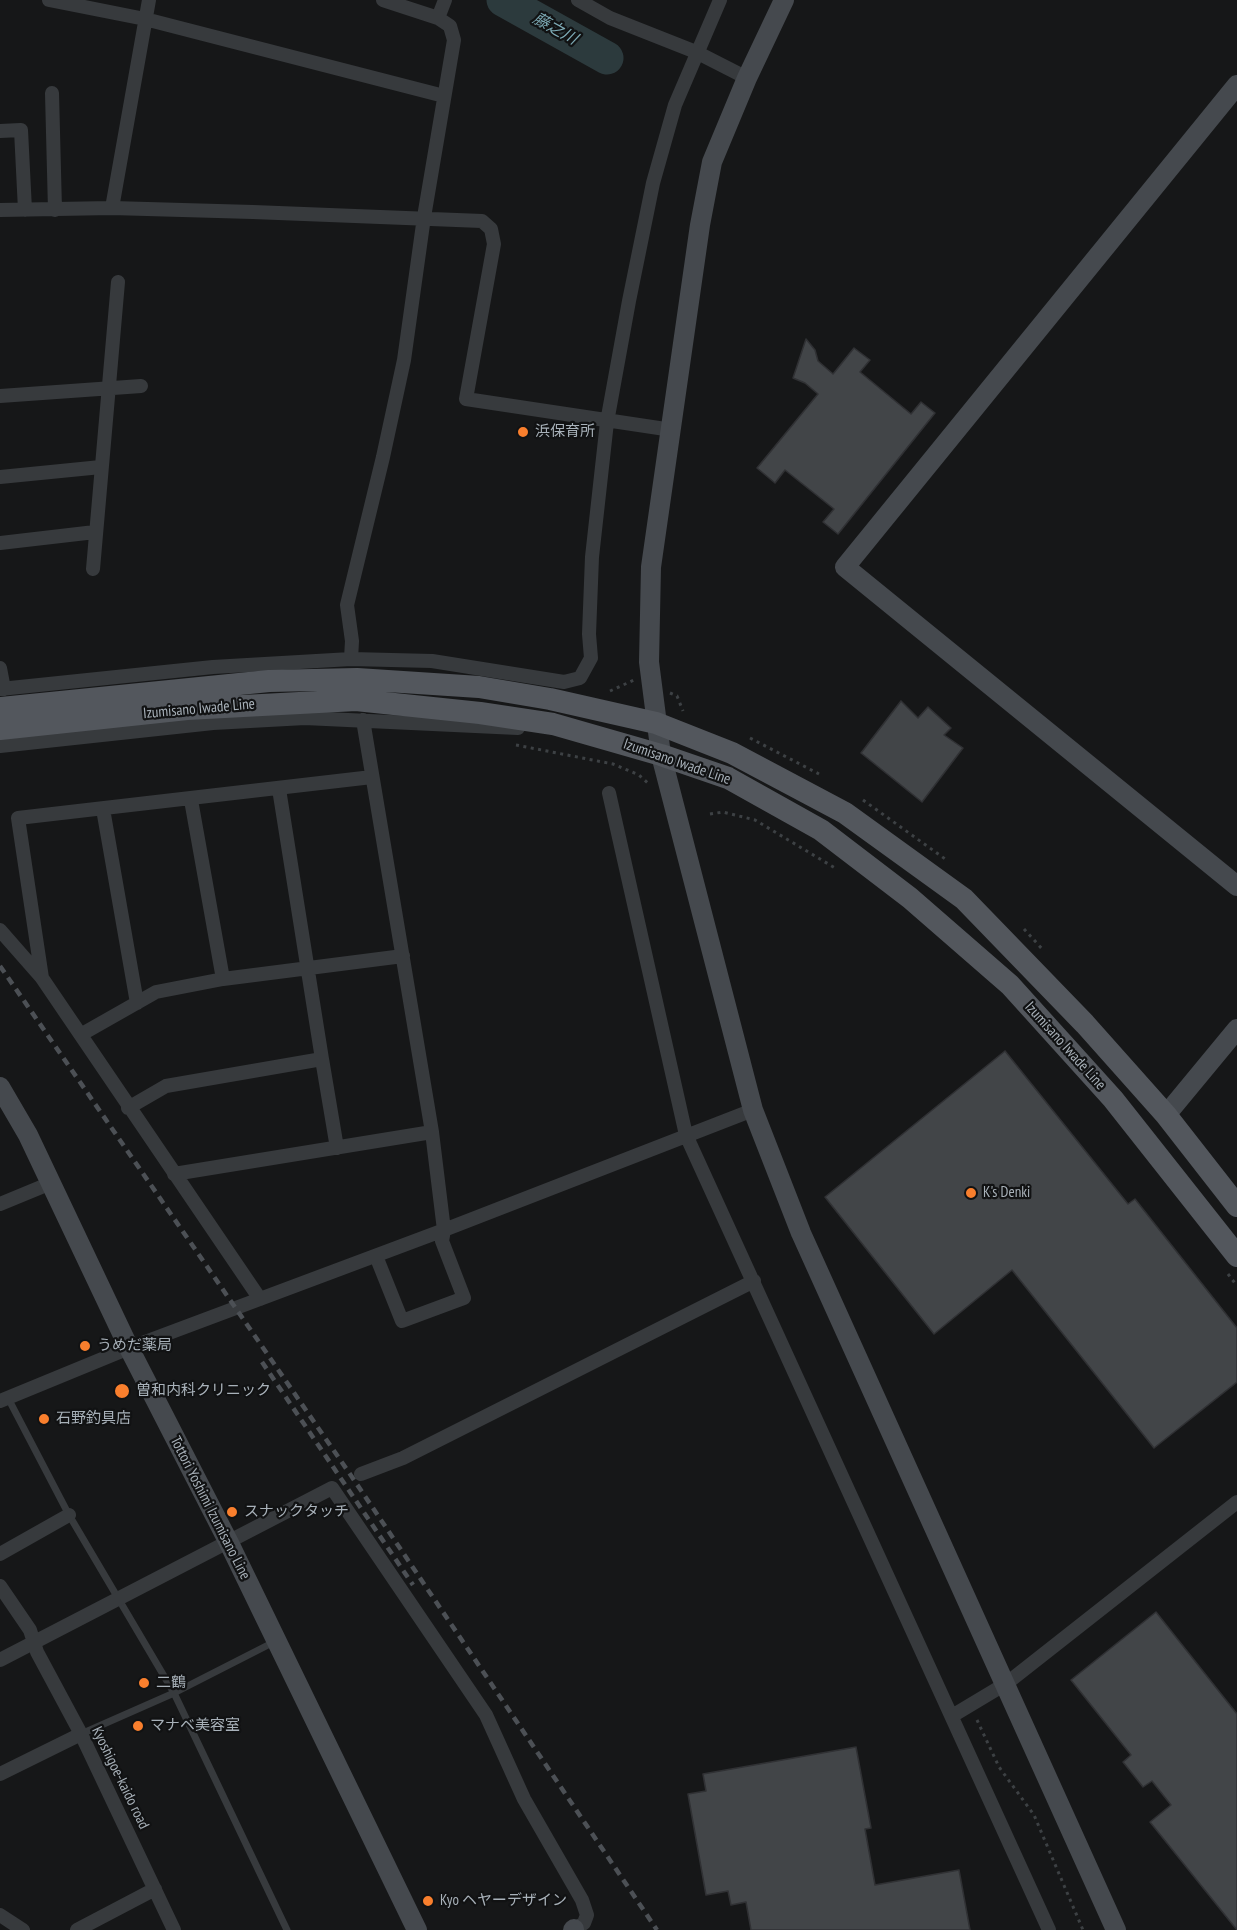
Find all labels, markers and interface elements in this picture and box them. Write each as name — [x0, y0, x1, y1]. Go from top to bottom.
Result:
water label: 藤之川 — [529, 9, 581, 49]
place label: 浜保育所 — [535, 423, 595, 441]
marker: 浜保育所 — [516, 425, 530, 439]
street label: Izumisano Iwade Line — [142, 695, 256, 723]
street label: Izumisano Iwade Line — [621, 735, 733, 789]
street label: Izumisano Iwade Line — [1021, 998, 1109, 1094]
place label: K's Denki — [983, 1184, 1030, 1202]
marker: K's Denki — [964, 1186, 978, 1200]
place label: うめだ薬局 — [97, 1337, 172, 1355]
marker: うめだ薬局 — [78, 1339, 92, 1353]
marker: 曽和内科クリニック — [113, 1382, 131, 1400]
place label: 曽和内科クリニック — [136, 1382, 271, 1400]
place label: 石野釣具店 — [56, 1410, 131, 1428]
marker: 石野釣具店 — [37, 1412, 51, 1426]
street label: Tottori Yoshimi Izumisano Line — [166, 1433, 254, 1583]
place label: スナックタッチ — [244, 1503, 349, 1521]
marker: スナックタッチ — [225, 1505, 239, 1519]
place label: 二鶴 — [156, 1674, 186, 1692]
marker: 二鶴 — [137, 1676, 151, 1690]
place label: マナベ美容室 — [150, 1717, 240, 1735]
marker: マナベ美容室 — [131, 1719, 145, 1733]
street label: Kyoshigoe-kaido road — [87, 1724, 153, 1832]
place label: Kyo ヘヤーデザイン — [440, 1892, 567, 1910]
marker: Kyo ヘヤーデザイン — [421, 1894, 435, 1908]

